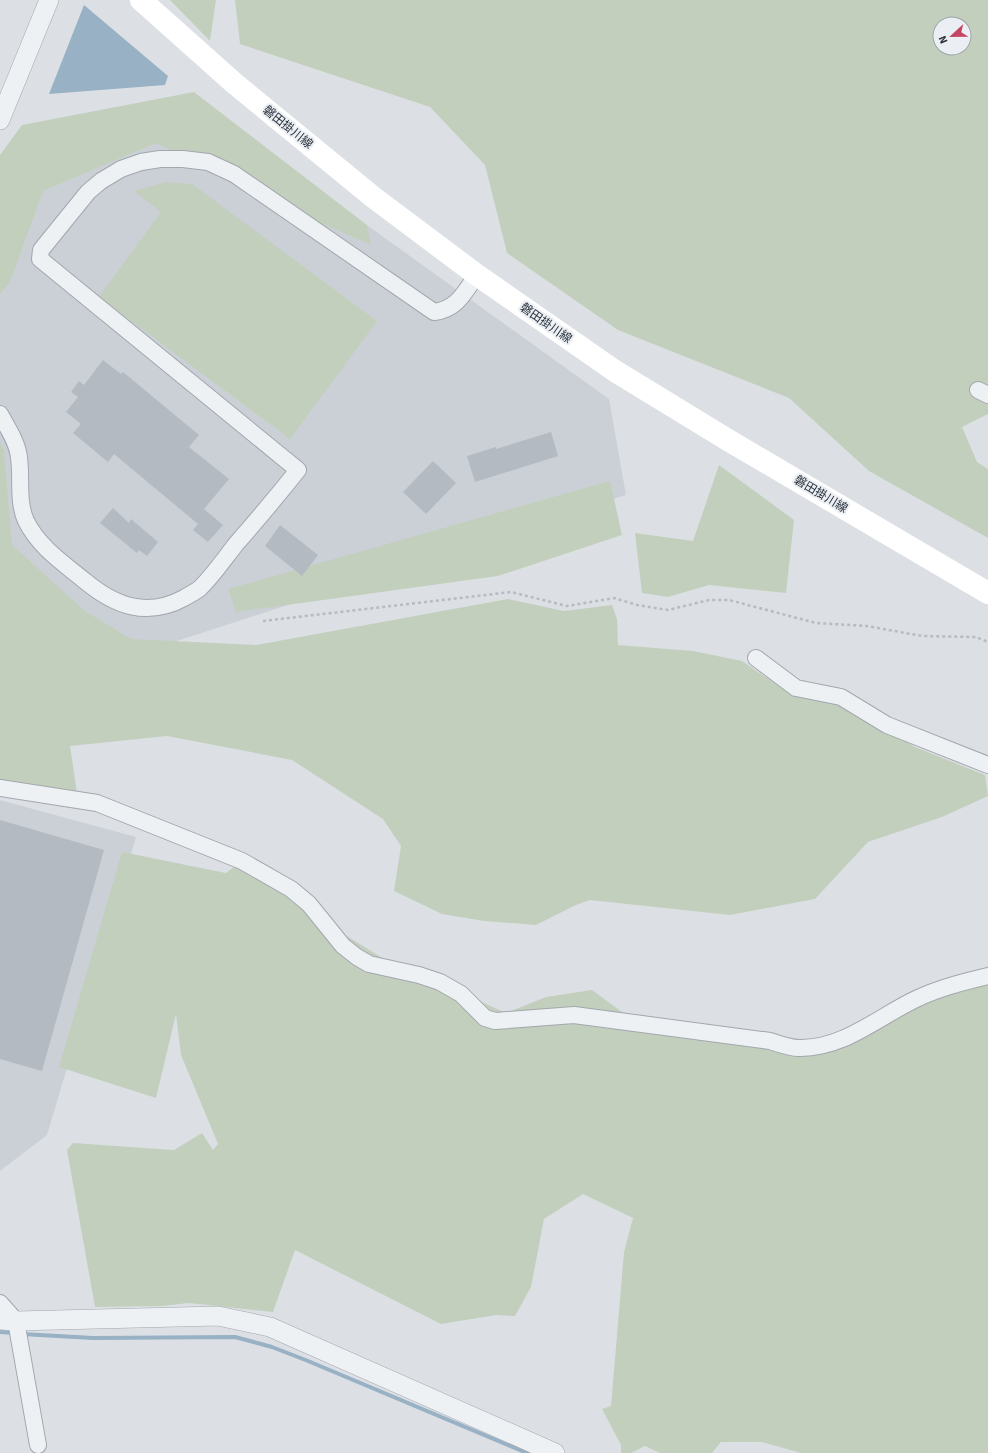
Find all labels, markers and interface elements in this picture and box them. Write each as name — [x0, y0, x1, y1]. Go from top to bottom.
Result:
north arrow — [932, 16, 972, 56]
text: N — [935, 33, 952, 46]
street label: 磐田掛川線 — [259, 102, 316, 153]
street label: 磐田掛川線 — [516, 299, 575, 348]
street label: 磐田掛川線 — [791, 472, 851, 517]

